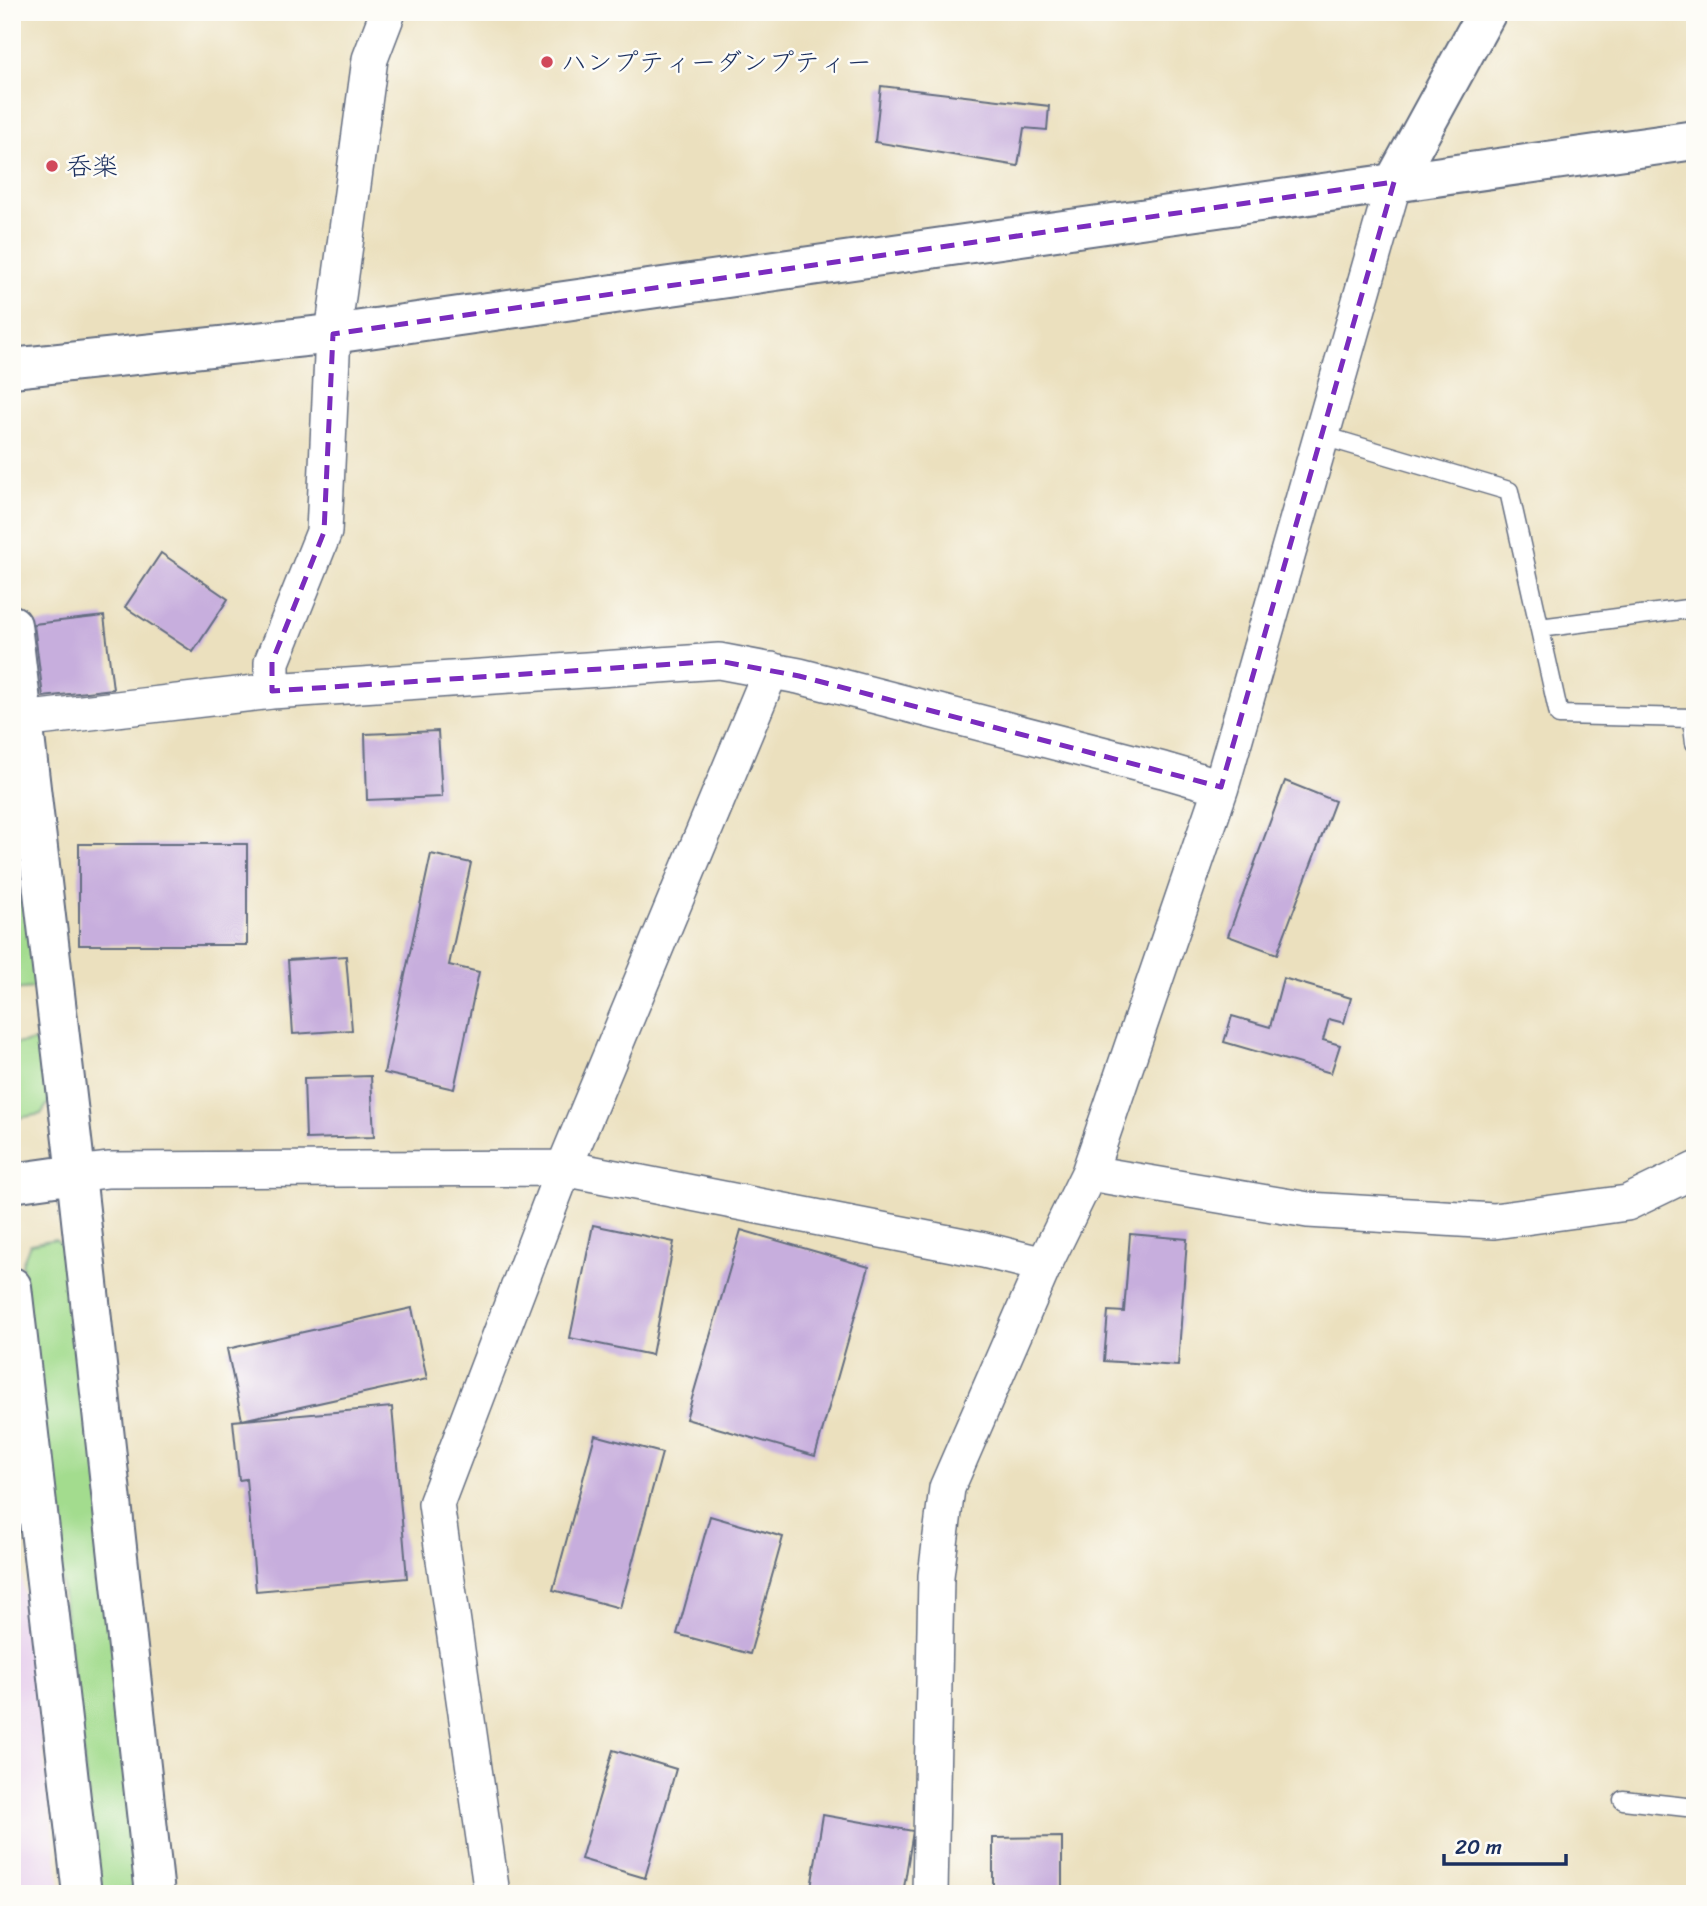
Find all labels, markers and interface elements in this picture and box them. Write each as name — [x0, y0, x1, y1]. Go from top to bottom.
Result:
place label: ハンプティーダンプティー — [561, 39, 872, 85]
marker: ハンプティーダンプティー — [539, 54, 555, 70]
place label: 呑楽 — [66, 143, 118, 189]
marker: 呑楽 — [44, 158, 60, 174]
scale bar — [1444, 1822, 1567, 1866]
text: 20 m — [1455, 1828, 1502, 1866]

